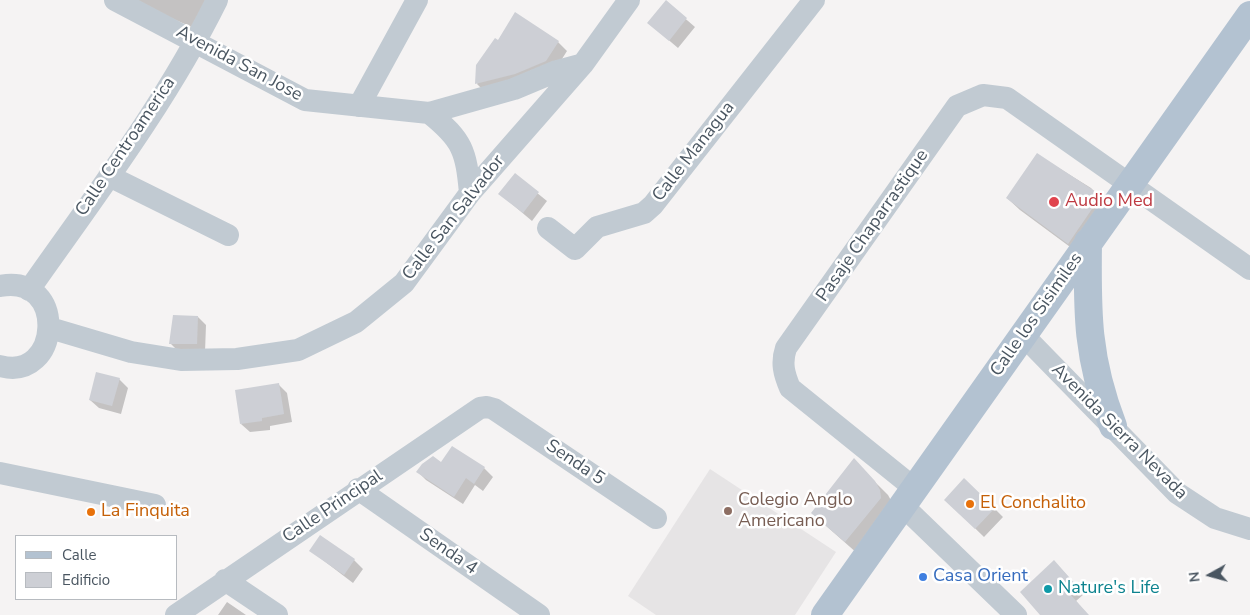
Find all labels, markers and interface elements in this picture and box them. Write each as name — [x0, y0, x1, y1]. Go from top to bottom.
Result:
street label: Avenida San Jose — [172, 22, 306, 106]
street label: Calle Centroamerica — [71, 73, 181, 221]
street label: Calle Managua — [648, 98, 740, 206]
street label: Pasaje Chaparrastique — [812, 146, 934, 306]
street label: Calle San Salvador — [398, 151, 510, 285]
place label: Audio Med — [1065, 191, 1153, 213]
marker: Audio Med — [1047, 195, 1061, 209]
street label: Calle los Sisimiles — [986, 249, 1088, 381]
street label: Avenida Sierra Nevada — [1046, 359, 1192, 505]
street label: Senda 5 — [541, 436, 609, 490]
street label: Calle Principal — [279, 466, 387, 548]
place label: Colegio Anglo Americano — [738, 490, 853, 532]
place label: El Conchalito — [980, 493, 1086, 515]
marker: El Conchalito — [964, 498, 976, 510]
place label: La Finquita — [101, 501, 190, 523]
marker: Colegio Anglo Americano — [722, 505, 734, 517]
marker: La Finquita — [85, 506, 97, 518]
street label: Senda 4 — [415, 524, 481, 580]
legend — [15, 535, 178, 600]
text: Calle — [62, 545, 97, 565]
north arrow — [1185, 550, 1235, 600]
place label: Casa Orient — [933, 566, 1028, 588]
text: Edificio — [62, 570, 110, 590]
marker: Casa Orient — [917, 571, 929, 583]
text: N — [1185, 571, 1205, 583]
place label: Nature's Life — [1058, 578, 1160, 600]
marker: Nature's Life — [1042, 583, 1054, 595]

